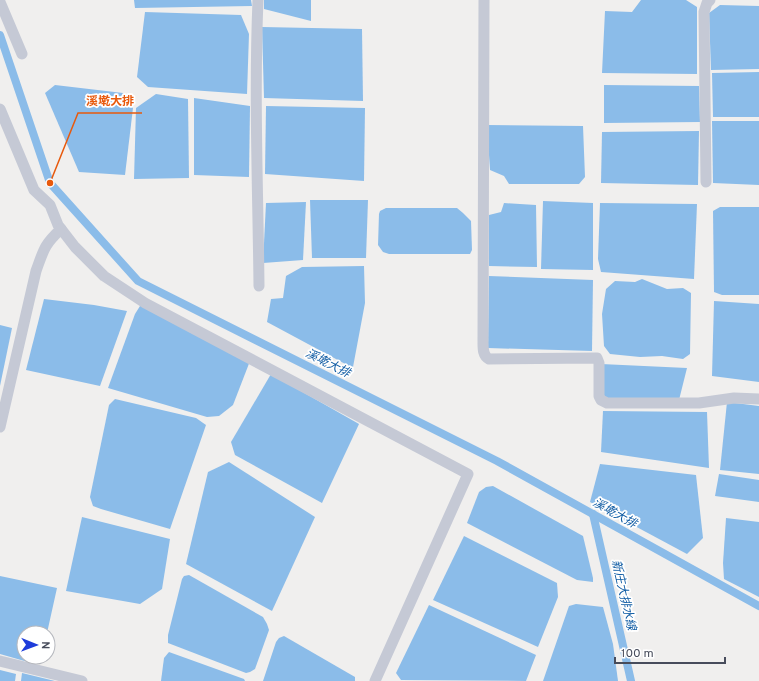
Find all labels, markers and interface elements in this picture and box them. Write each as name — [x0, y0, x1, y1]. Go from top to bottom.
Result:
callout: 溪墘大排 — [78, 89, 142, 113]
text: 溪墘大排 — [86, 94, 134, 110]
water label: 溪墘大排 — [303, 346, 354, 383]
water label: 溪墘大排 — [590, 495, 641, 533]
water label: 新庄大排水線 — [607, 558, 639, 634]
north arrow — [16, 625, 56, 665]
scale bar — [615, 639, 725, 665]
text: N — [38, 641, 52, 649]
text: 100 m — [621, 646, 654, 662]

